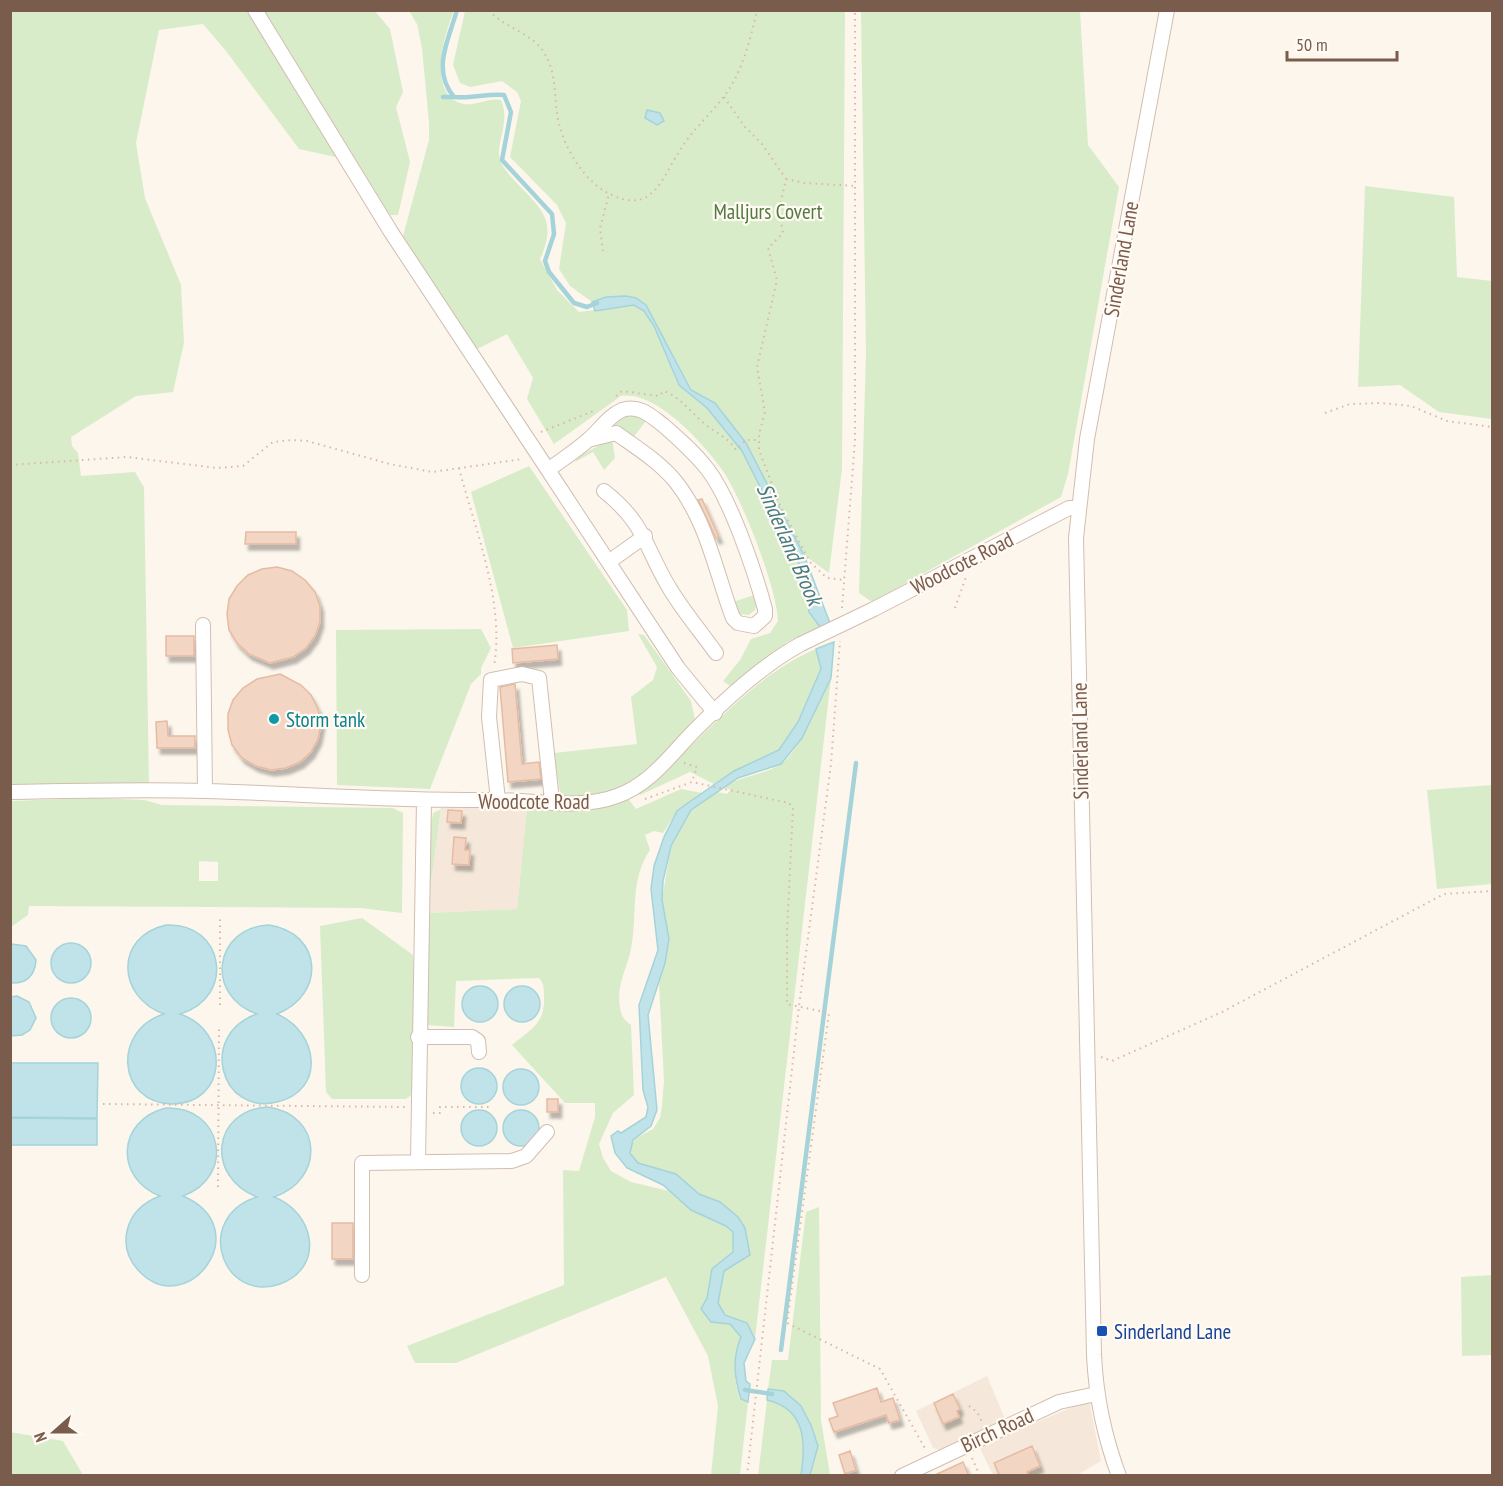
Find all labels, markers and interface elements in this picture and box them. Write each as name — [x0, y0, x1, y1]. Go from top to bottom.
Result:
scale bar — [1287, 24, 1396, 62]
text: 50 m — [1296, 33, 1328, 56]
park label: Malljurs Covert — [713, 198, 823, 225]
street label: Sinderland Lane — [1098, 199, 1144, 319]
water label: Sinderland Brook — [751, 479, 830, 611]
street label: Woodcote Road — [906, 526, 1018, 600]
street label: Sinderland Lane — [1065, 682, 1095, 800]
place label: Storm tank — [286, 706, 365, 733]
marker: Storm tank — [267, 712, 281, 726]
street label: Woodcote Road — [478, 788, 590, 815]
place label: Sinderland Lane — [1114, 1318, 1231, 1345]
marker: Sinderland Lane — [1095, 1324, 1109, 1338]
street label: Birch Road — [956, 1401, 1038, 1459]
north arrow — [24, 1402, 84, 1462]
text: N — [29, 1430, 51, 1445]

